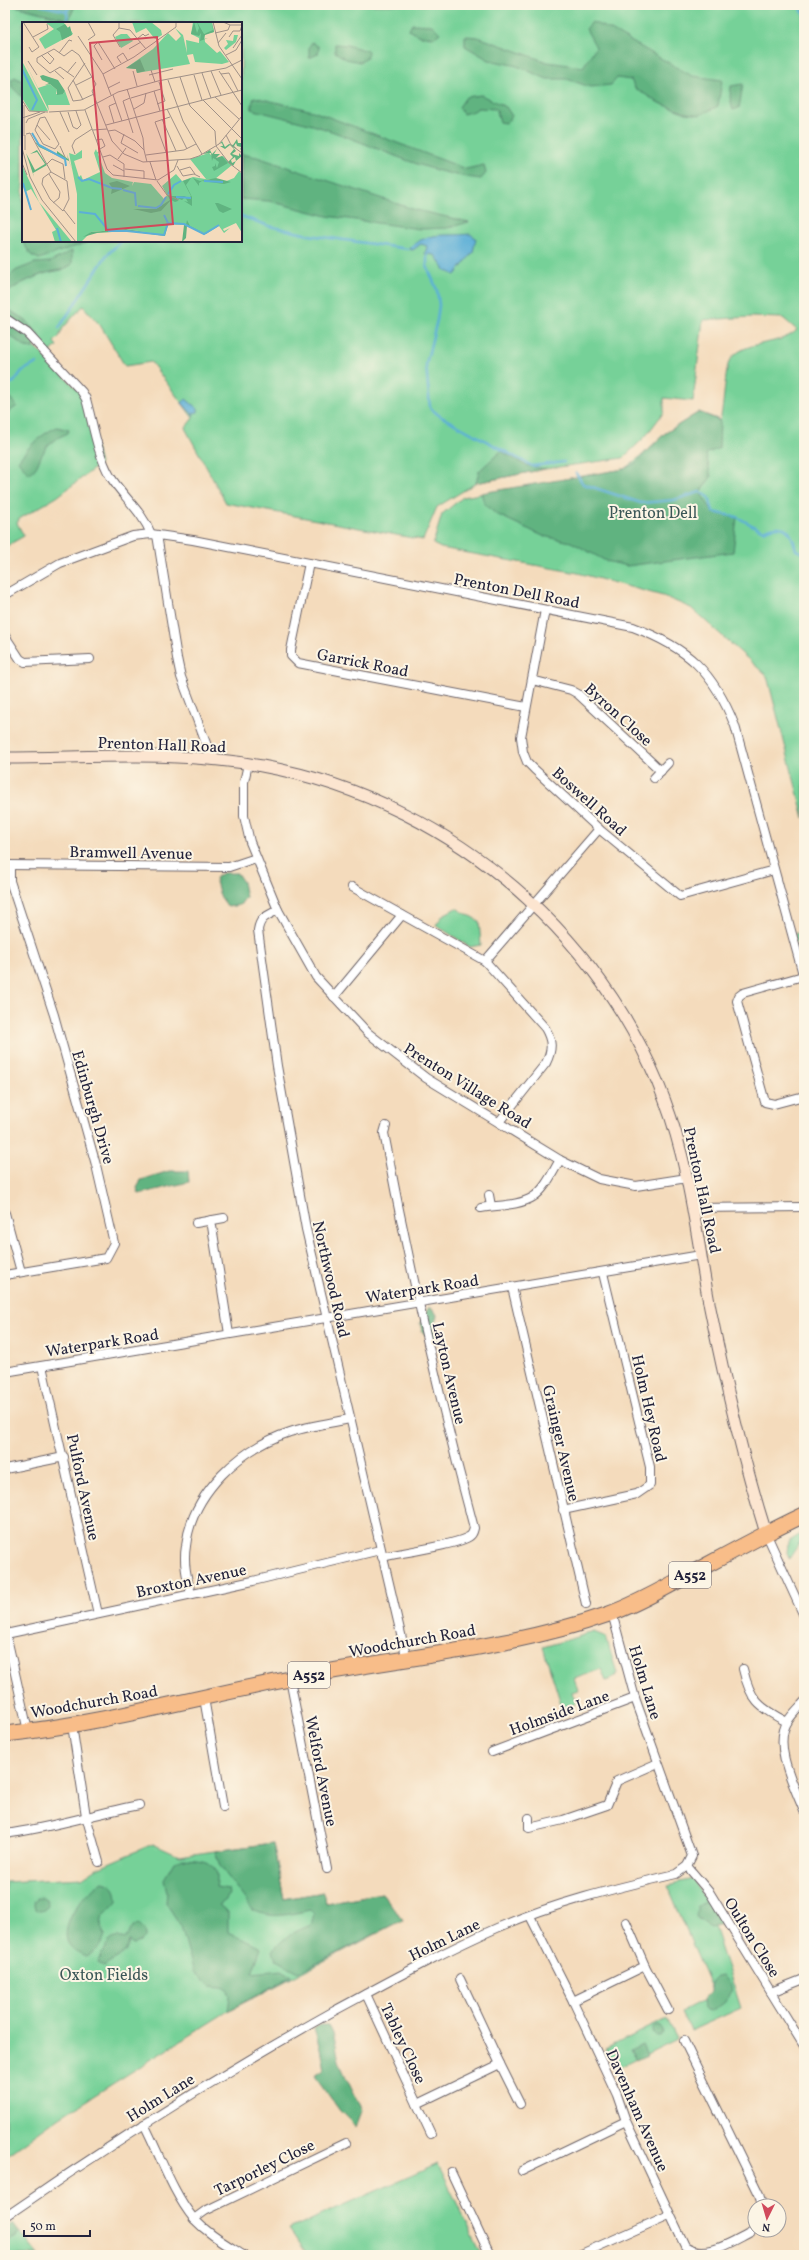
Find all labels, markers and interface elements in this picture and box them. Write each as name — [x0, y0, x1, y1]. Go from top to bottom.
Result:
inset map — [22, 22, 242, 242]
park label: Prenton Dell — [609, 503, 698, 525]
street label: Prenton Dell Road — [452, 569, 582, 615]
street label: Garrick Road — [315, 644, 410, 684]
street label: Byron Close — [579, 679, 657, 752]
street label: Prenton Hall Road — [97, 733, 227, 759]
street label: Boswell Road — [546, 763, 631, 842]
street label: Bramwell Avenue — [69, 842, 193, 866]
street label: Prenton Village Road — [399, 1038, 535, 1135]
street label: Edinburgh Drive — [65, 1048, 119, 1167]
street label: Prenton Hall Road — [677, 1125, 725, 1256]
street label: Northwood Road — [306, 1219, 354, 1340]
street label: Waterpark Road — [364, 1270, 480, 1310]
street label: Layton Avenue — [426, 1320, 470, 1427]
street label: Waterpark Road — [44, 1324, 160, 1364]
street label: Holm Hey Road — [625, 1353, 671, 1464]
street label: Grainger Avenue — [536, 1383, 584, 1504]
street label: Pulford Avenue — [60, 1432, 104, 1543]
street label: Broxton Avenue — [134, 1560, 249, 1604]
road number: A552 — [669, 1562, 711, 1588]
street label: Woodchurch Road — [347, 1620, 478, 1664]
street label: Holm Lane — [622, 1643, 666, 1722]
road number: A552 — [288, 1662, 330, 1688]
street label: Woodchurch Road — [29, 1681, 160, 1725]
street label: Holmside Lane — [507, 1686, 613, 1742]
street label: Welford Avenue — [299, 1714, 342, 1829]
street label: Oulton Close — [718, 1894, 785, 1982]
street label: Holm Lane — [406, 1914, 484, 1967]
park label: Oxton Fields — [60, 1965, 148, 1987]
street label: Tabley Close — [374, 2000, 430, 2088]
street label: Davenham Avenue — [599, 2046, 673, 2175]
street label: Holm Lane — [123, 2069, 199, 2128]
street label: Tarporley Close — [211, 2135, 319, 2203]
north arrow — [747, 2198, 787, 2238]
scale bar — [24, 2212, 90, 2238]
text: 50 m — [30, 2219, 56, 2235]
text: N — [762, 2219, 771, 2234]

